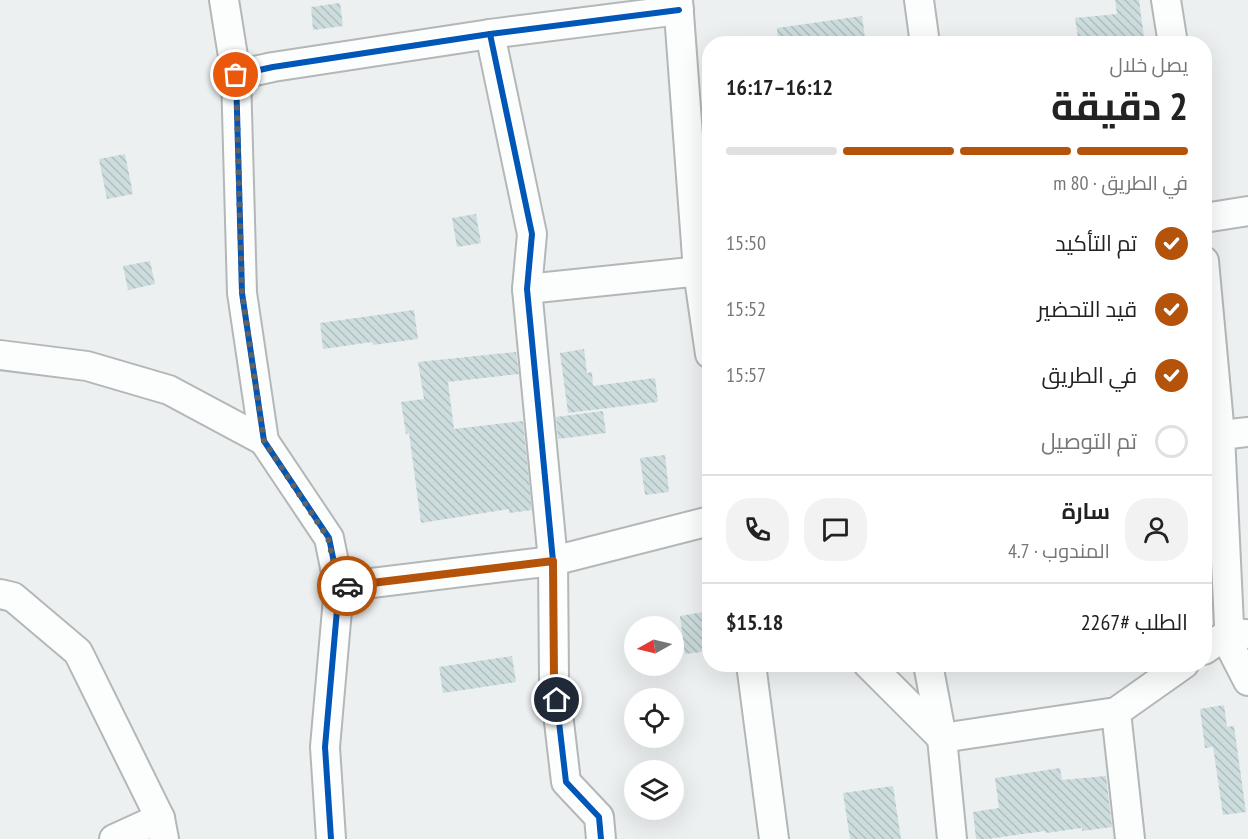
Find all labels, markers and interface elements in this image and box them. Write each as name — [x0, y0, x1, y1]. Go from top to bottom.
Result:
pin — [210, 49, 261, 100]
text: يصل خلال — [1110, 52, 1188, 78]
icon: bag — [219, 58, 252, 91]
text: 16:12–16:17 — [726, 73, 833, 101]
text: 2 دقيقة — [1051, 80, 1188, 131]
text: في الطريق · 80 m — [1053, 170, 1188, 196]
icon: check — [1155, 227, 1188, 260]
text: تم التأكيد — [1055, 229, 1137, 257]
text: 15:50 — [726, 230, 766, 256]
icon: check — [1155, 293, 1188, 326]
text: قيد التحضير — [1037, 295, 1137, 323]
text: 15:52 — [726, 296, 766, 322]
icon: check — [1155, 359, 1188, 392]
text: في الطريق — [1042, 361, 1137, 389]
text: 15:57 — [726, 362, 766, 388]
text: تم التوصيل — [1041, 427, 1137, 455]
text: سارة — [1062, 497, 1110, 525]
button: phone — [726, 498, 789, 561]
button: chat — [804, 498, 867, 561]
button: person — [1125, 498, 1188, 561]
text: المندوب · 4.7 — [1008, 538, 1110, 564]
courier — [317, 556, 377, 616]
icon: car — [331, 570, 364, 603]
text: $15.18 — [726, 608, 783, 636]
text: الطلب #2267 — [1081, 608, 1188, 636]
north arrow — [624, 616, 684, 676]
map controls — [624, 616, 684, 820]
pin — [531, 674, 582, 725]
icon: home — [540, 683, 573, 716]
button: locate — [624, 688, 684, 748]
button: layers — [624, 760, 684, 820]

